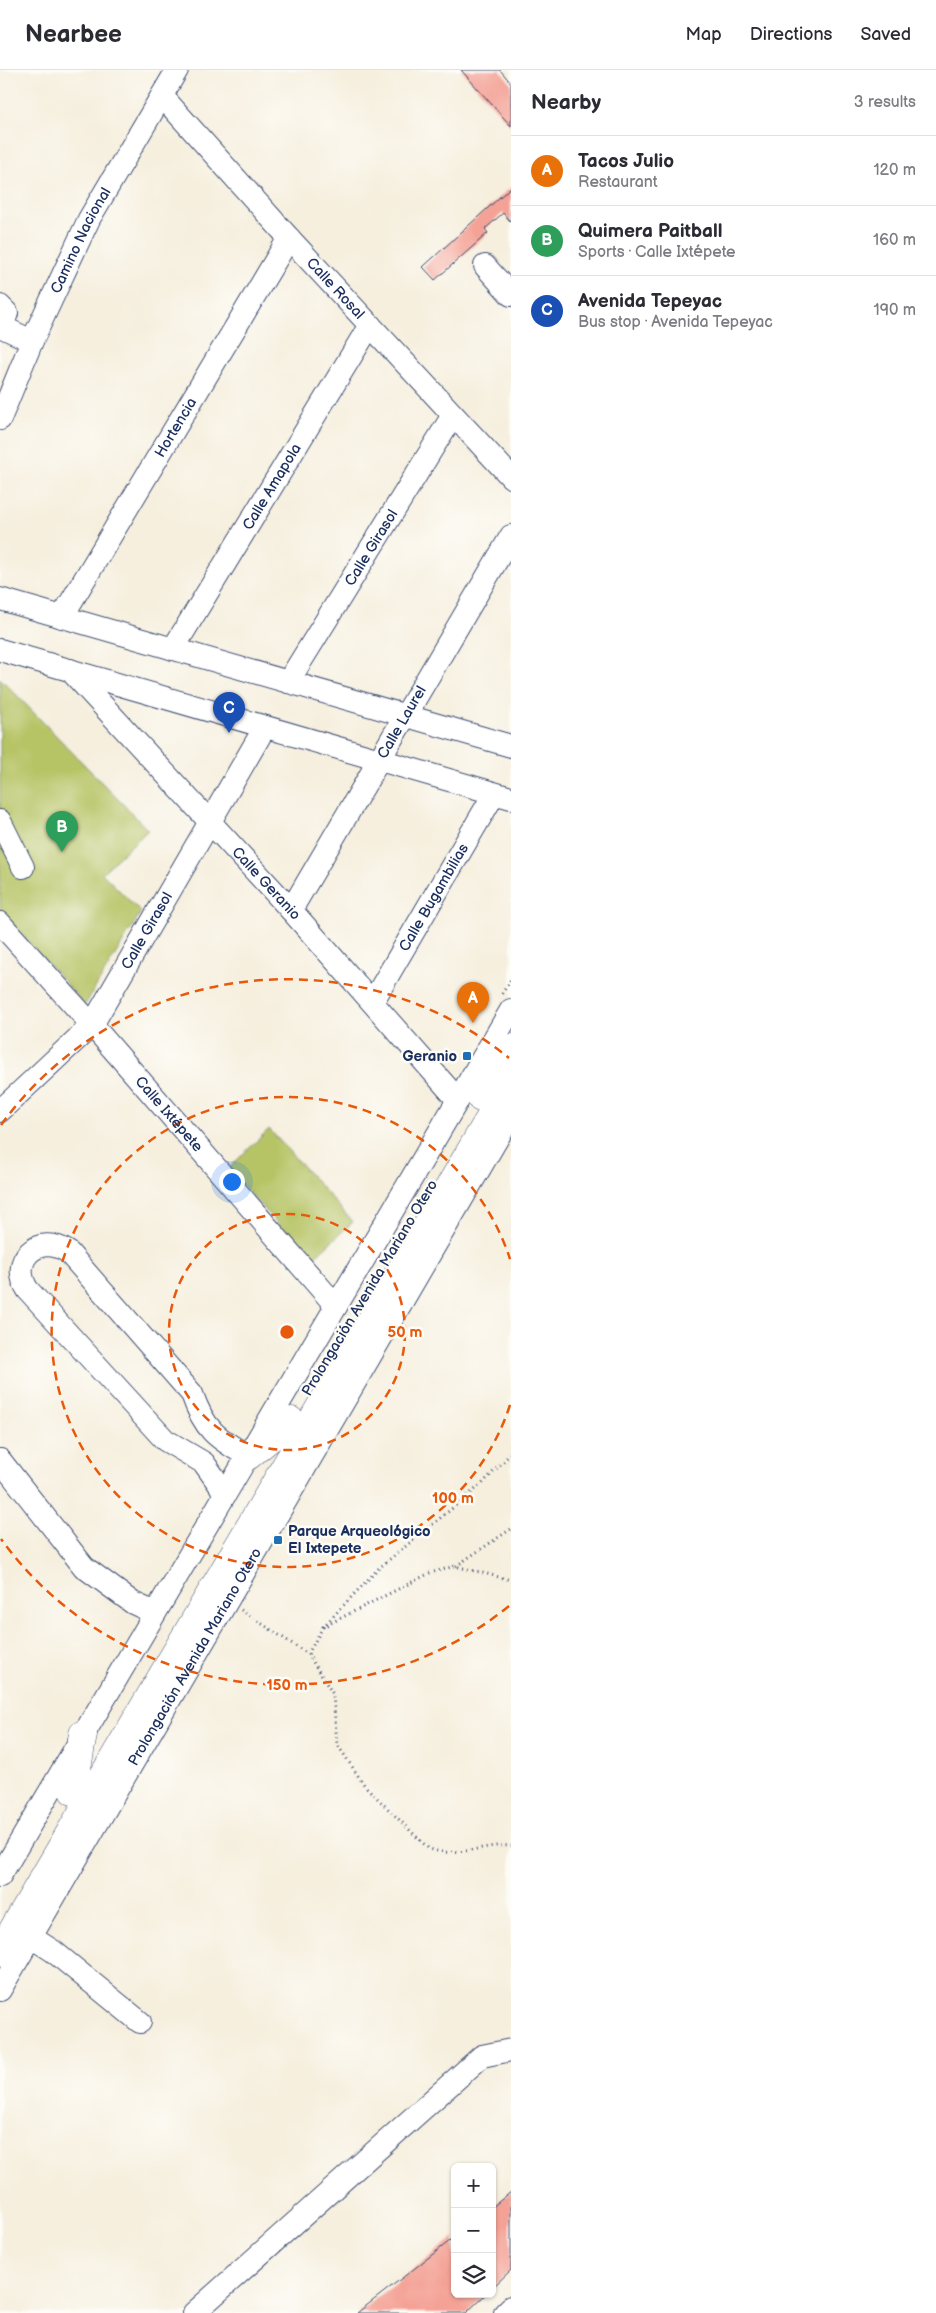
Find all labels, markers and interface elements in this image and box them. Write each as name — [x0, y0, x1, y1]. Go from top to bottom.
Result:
text: Nearbee — [25, 20, 122, 49]
text: Map — [686, 24, 722, 45]
text: Directions — [750, 24, 832, 45]
text: Saved — [860, 24, 911, 45]
text: Nearby — [531, 90, 601, 115]
text: 3 results — [854, 93, 916, 112]
text: Tacos Julio — [578, 150, 674, 173]
text: A — [542, 161, 552, 180]
text: 120 m — [873, 161, 916, 180]
text: Restaurant — [578, 173, 658, 192]
street label: Camino Nacional — [46, 184, 115, 297]
text: Quimera Paitball — [578, 220, 723, 243]
text: B — [541, 231, 553, 250]
text: 160 m — [873, 231, 916, 250]
text: Sports · Calle Ixtépete — [578, 243, 736, 262]
street label: Calle Rosal — [302, 253, 369, 323]
text: Avenida Tepeyac — [578, 290, 722, 313]
text: C — [541, 301, 553, 320]
text: 190 m — [874, 301, 916, 320]
text: Bus stop · Avenida Tepeyac — [578, 313, 773, 332]
street label: Hortencia — [150, 394, 201, 461]
street label: Calle Amapola — [238, 440, 305, 533]
street label: Calle Girasol — [340, 506, 402, 589]
street label: Calle Laurel — [373, 682, 430, 762]
pin: C — [213, 692, 245, 733]
pin: B — [46, 811, 78, 852]
street label: Calle Bugambilias — [395, 839, 473, 955]
street label: Calle Geranio — [228, 843, 305, 924]
street label: Calle Girasol — [117, 889, 177, 973]
pin: A — [457, 982, 489, 1023]
place label: Geranio — [403, 1047, 457, 1066]
marker: Geranio — [461, 1050, 473, 1062]
street label: Calle Ixtépete — [131, 1072, 207, 1156]
your location — [219, 1169, 245, 1195]
street label: Prolongación Avenida Mariano Otero — [298, 1176, 442, 1400]
centre of rings — [278, 1323, 296, 1341]
text: 50 m — [388, 1323, 423, 1342]
text: 100 m — [432, 1489, 474, 1508]
place label: Parque Arqueológico El Ixtepete — [288, 1522, 431, 1558]
marker: Parque Arqueológico El Ixtepete — [272, 1534, 284, 1546]
street label: Prolongación Avenida Mariano Otero — [124, 1544, 266, 1769]
text: 150 m — [266, 1676, 308, 1695]
map controls — [451, 2163, 496, 2298]
button: + — [451, 2163, 496, 2208]
button: − — [451, 2208, 496, 2253]
button: layers — [451, 2253, 496, 2298]

